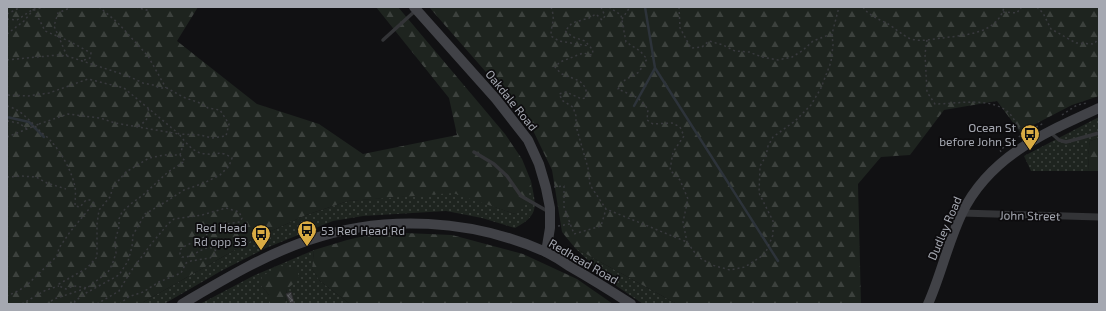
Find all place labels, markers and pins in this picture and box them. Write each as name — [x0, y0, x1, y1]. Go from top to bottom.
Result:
place label: Ocean St before John St — [939, 120, 1016, 148]
bus stop icon: Ocean St before John St — [1019, 123, 1041, 151]
bus stop icon: 53 Red Head Rd — [296, 219, 318, 247]
place label: Red Head Rd opp 53 — [194, 220, 247, 248]
bus stop icon: Red Head Rd opp 53 — [250, 223, 272, 251]
place label: 53 Red Head Rd — [321, 223, 405, 237]

